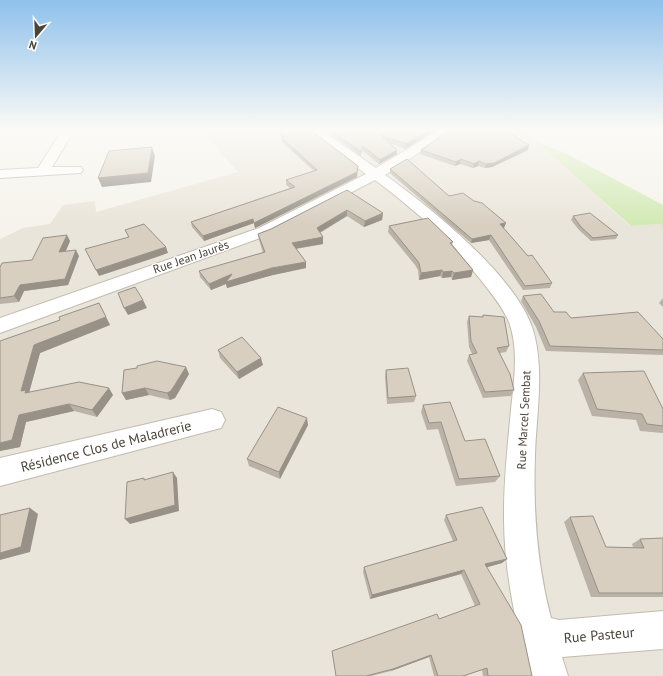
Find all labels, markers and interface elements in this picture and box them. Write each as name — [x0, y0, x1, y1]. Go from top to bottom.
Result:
north arrow — [16, 16, 56, 56]
text: N — [27, 38, 38, 53]
street label: Rue Jean Jaurès — [151, 237, 231, 277]
street label: Rue Marcel Sembat — [513, 370, 534, 470]
street label: Résidence Clos de Maladrerie — [19, 416, 193, 476]
street label: Rue Pasteur — [563, 623, 635, 647]

